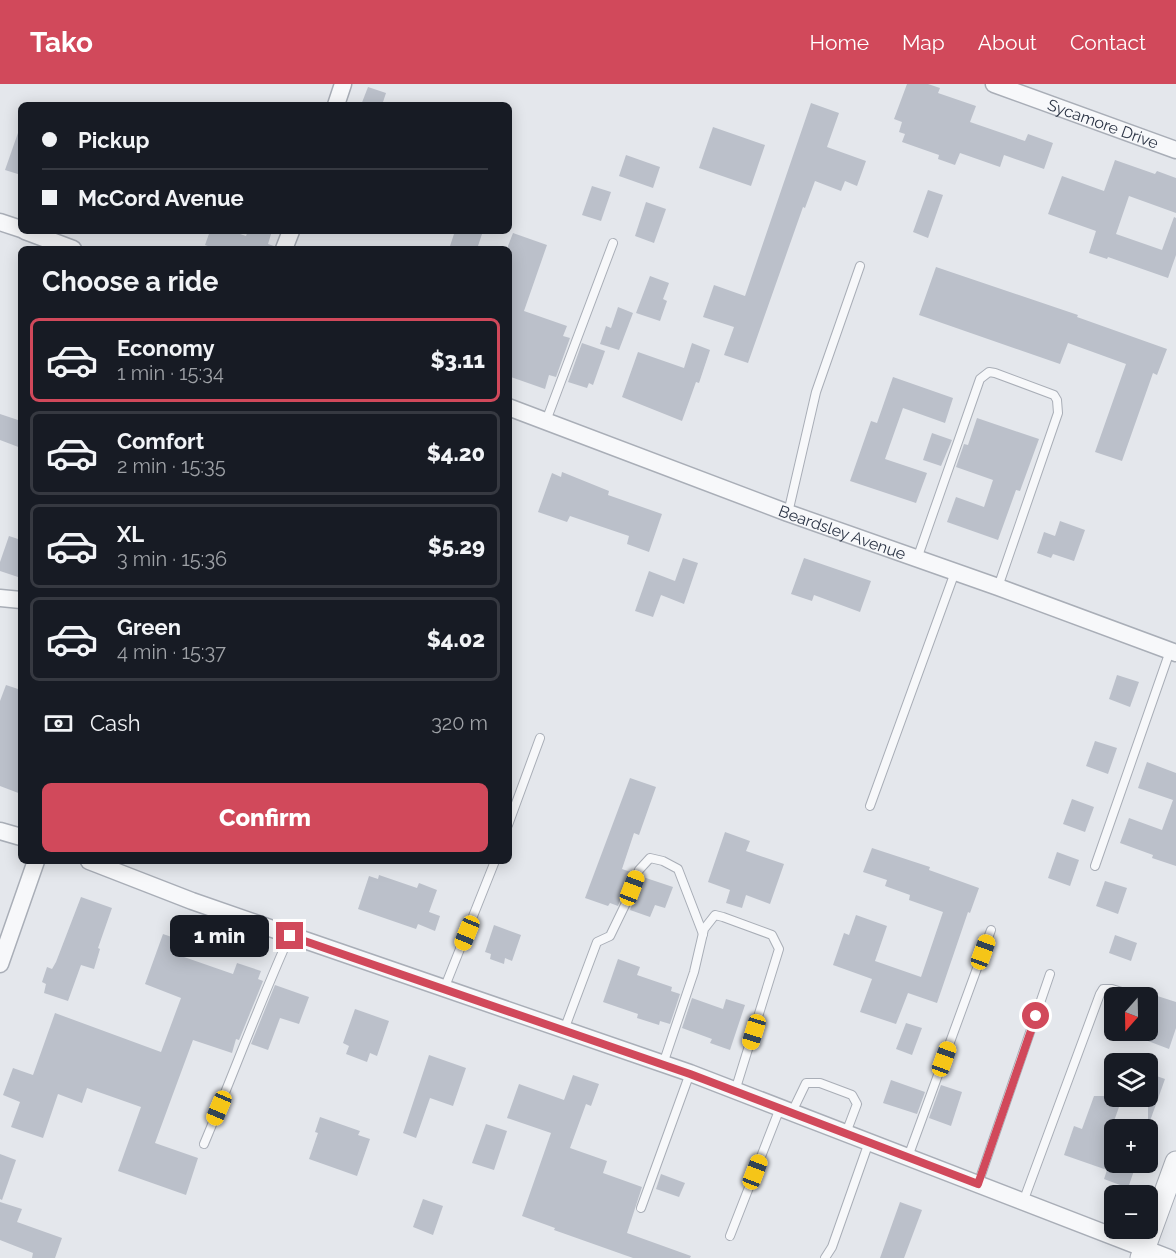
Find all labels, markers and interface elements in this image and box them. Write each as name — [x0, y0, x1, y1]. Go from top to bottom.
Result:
text: Tako — [30, 26, 93, 59]
text: Home — [810, 30, 869, 55]
text: Map — [902, 30, 945, 55]
text: About — [978, 30, 1037, 55]
text: Contact — [1070, 30, 1146, 55]
street label: Sycamore Drive — [1045, 95, 1161, 152]
text: Pickup — [78, 127, 150, 153]
text: McCord Avenue — [78, 185, 244, 211]
text: Choose a ride — [42, 266, 218, 297]
icon: car — [45, 333, 99, 387]
text: Economy — [117, 335, 215, 361]
text: $3.11 — [431, 347, 485, 373]
text: 1 min · 15:34 — [117, 361, 224, 385]
icon: car — [45, 426, 99, 480]
text: Comfort — [117, 428, 204, 454]
text: $4.20 — [427, 440, 485, 466]
text: 2 min · 15:35 — [117, 454, 226, 478]
street label: Beardsley Avenue — [776, 501, 908, 563]
icon: car — [45, 519, 99, 573]
text: XL — [117, 521, 144, 547]
text: $5.29 — [428, 533, 485, 559]
text: 3 min · 15:36 — [117, 547, 227, 571]
icon: car — [45, 612, 99, 666]
text: Green — [117, 614, 181, 640]
text: $4.02 — [427, 626, 485, 652]
text: 4 min · 15:37 — [117, 640, 226, 664]
icon: cash — [42, 707, 75, 740]
text: Cash — [90, 710, 141, 736]
text: 320 m — [431, 711, 488, 735]
button: Confirm — [42, 783, 488, 852]
car — [617, 868, 647, 908]
car — [452, 913, 482, 953]
callout: 1 min — [170, 915, 269, 957]
route end — [276, 922, 303, 949]
text: 1 min — [194, 924, 245, 948]
car — [968, 932, 998, 972]
north arrow — [1104, 987, 1158, 1041]
map controls — [1104, 987, 1158, 1239]
route start — [1022, 1002, 1049, 1029]
car — [740, 1012, 768, 1052]
car — [929, 1039, 959, 1079]
button: layers — [1104, 1053, 1158, 1107]
car — [204, 1088, 234, 1128]
button: + — [1104, 1119, 1158, 1173]
car — [740, 1152, 770, 1192]
button: − — [1104, 1185, 1158, 1239]

